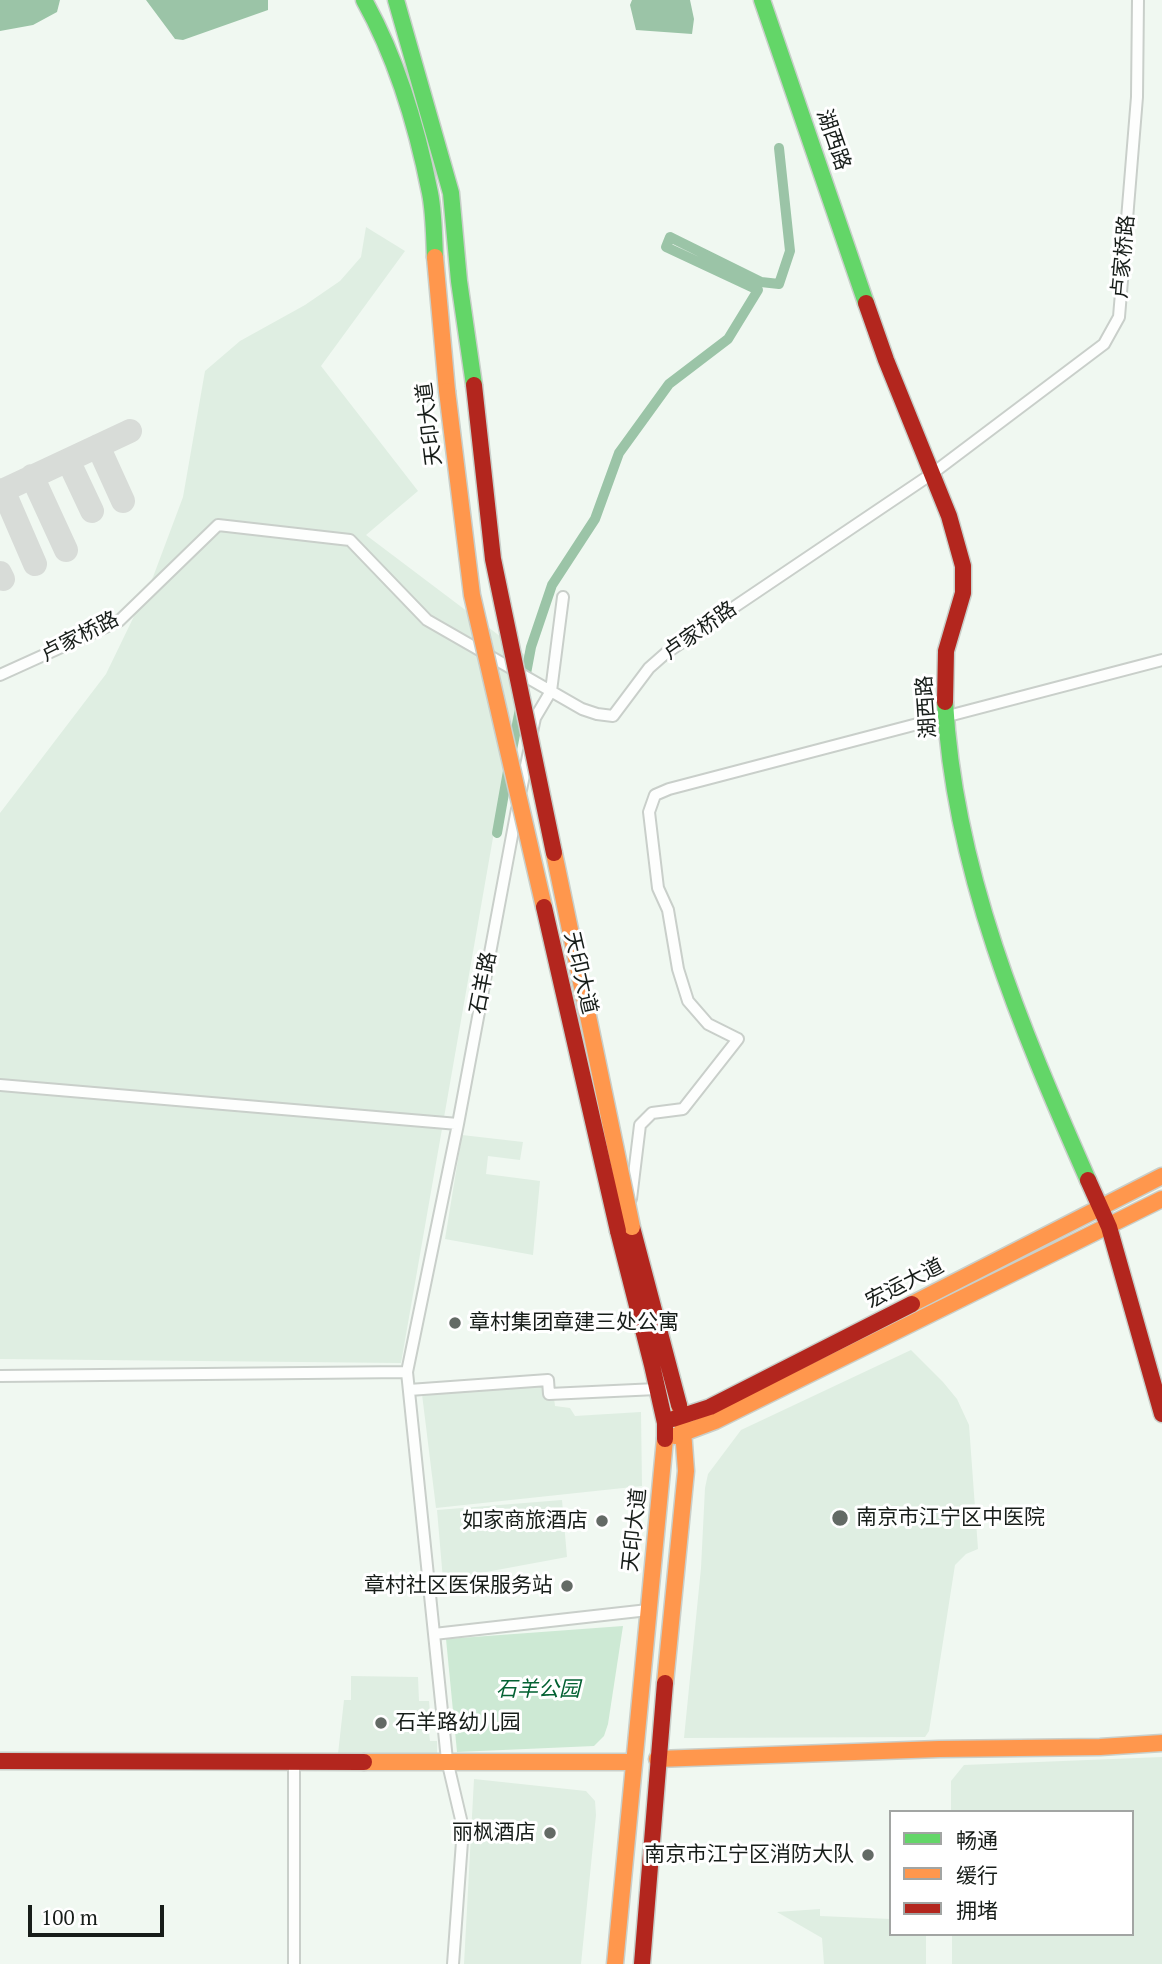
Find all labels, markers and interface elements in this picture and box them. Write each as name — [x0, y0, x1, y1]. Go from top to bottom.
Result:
street label: 湖西路 — [811, 106, 855, 174]
street label: 卢家桥路 — [1108, 214, 1140, 300]
street label: 天印大道 — [412, 381, 448, 467]
street label: 卢家桥路 — [658, 597, 742, 665]
street label: 卢家桥路 — [37, 607, 123, 667]
street label: 湖西路 — [912, 675, 942, 739]
street label: 天印大道 — [558, 929, 602, 1017]
street label: 石羊路 — [466, 950, 502, 1016]
street label: 宏运大道 — [862, 1254, 948, 1314]
place label: 章村集团章建三处公寓 — [469, 1310, 679, 1336]
marker: 章村集团章建三处公寓 — [447, 1315, 463, 1331]
street label: 天印大道 — [618, 1487, 652, 1573]
place label: 南京市江宁区中医院 — [856, 1505, 1045, 1531]
place label: 如家商旅酒店 — [462, 1508, 588, 1534]
marker: 南京市江宁区中医院 — [830, 1508, 850, 1528]
marker: 如家商旅酒店 — [594, 1513, 610, 1529]
place label: 章村社区医保服务站 — [364, 1573, 553, 1599]
marker: 章村社区医保服务站 — [559, 1578, 575, 1594]
park label: 石羊公园 — [496, 1677, 580, 1703]
place label: 石羊路幼儿园 — [395, 1710, 521, 1736]
marker: 石羊路幼儿园 — [373, 1715, 389, 1731]
legend — [889, 1810, 1134, 1936]
place label: 丽枫酒店 — [452, 1820, 536, 1846]
marker: 丽枫酒店 — [542, 1825, 558, 1841]
text: 畅通 — [956, 1826, 998, 1854]
place label: 南京市江宁区消防大队 — [644, 1842, 854, 1868]
marker: 南京市江宁区消防大队 — [860, 1847, 876, 1863]
text: 缓行 — [956, 1861, 998, 1889]
scale bar — [32, 1890, 168, 1934]
text: 拥堵 — [956, 1896, 998, 1924]
text: 100 m — [41, 1903, 98, 1931]

